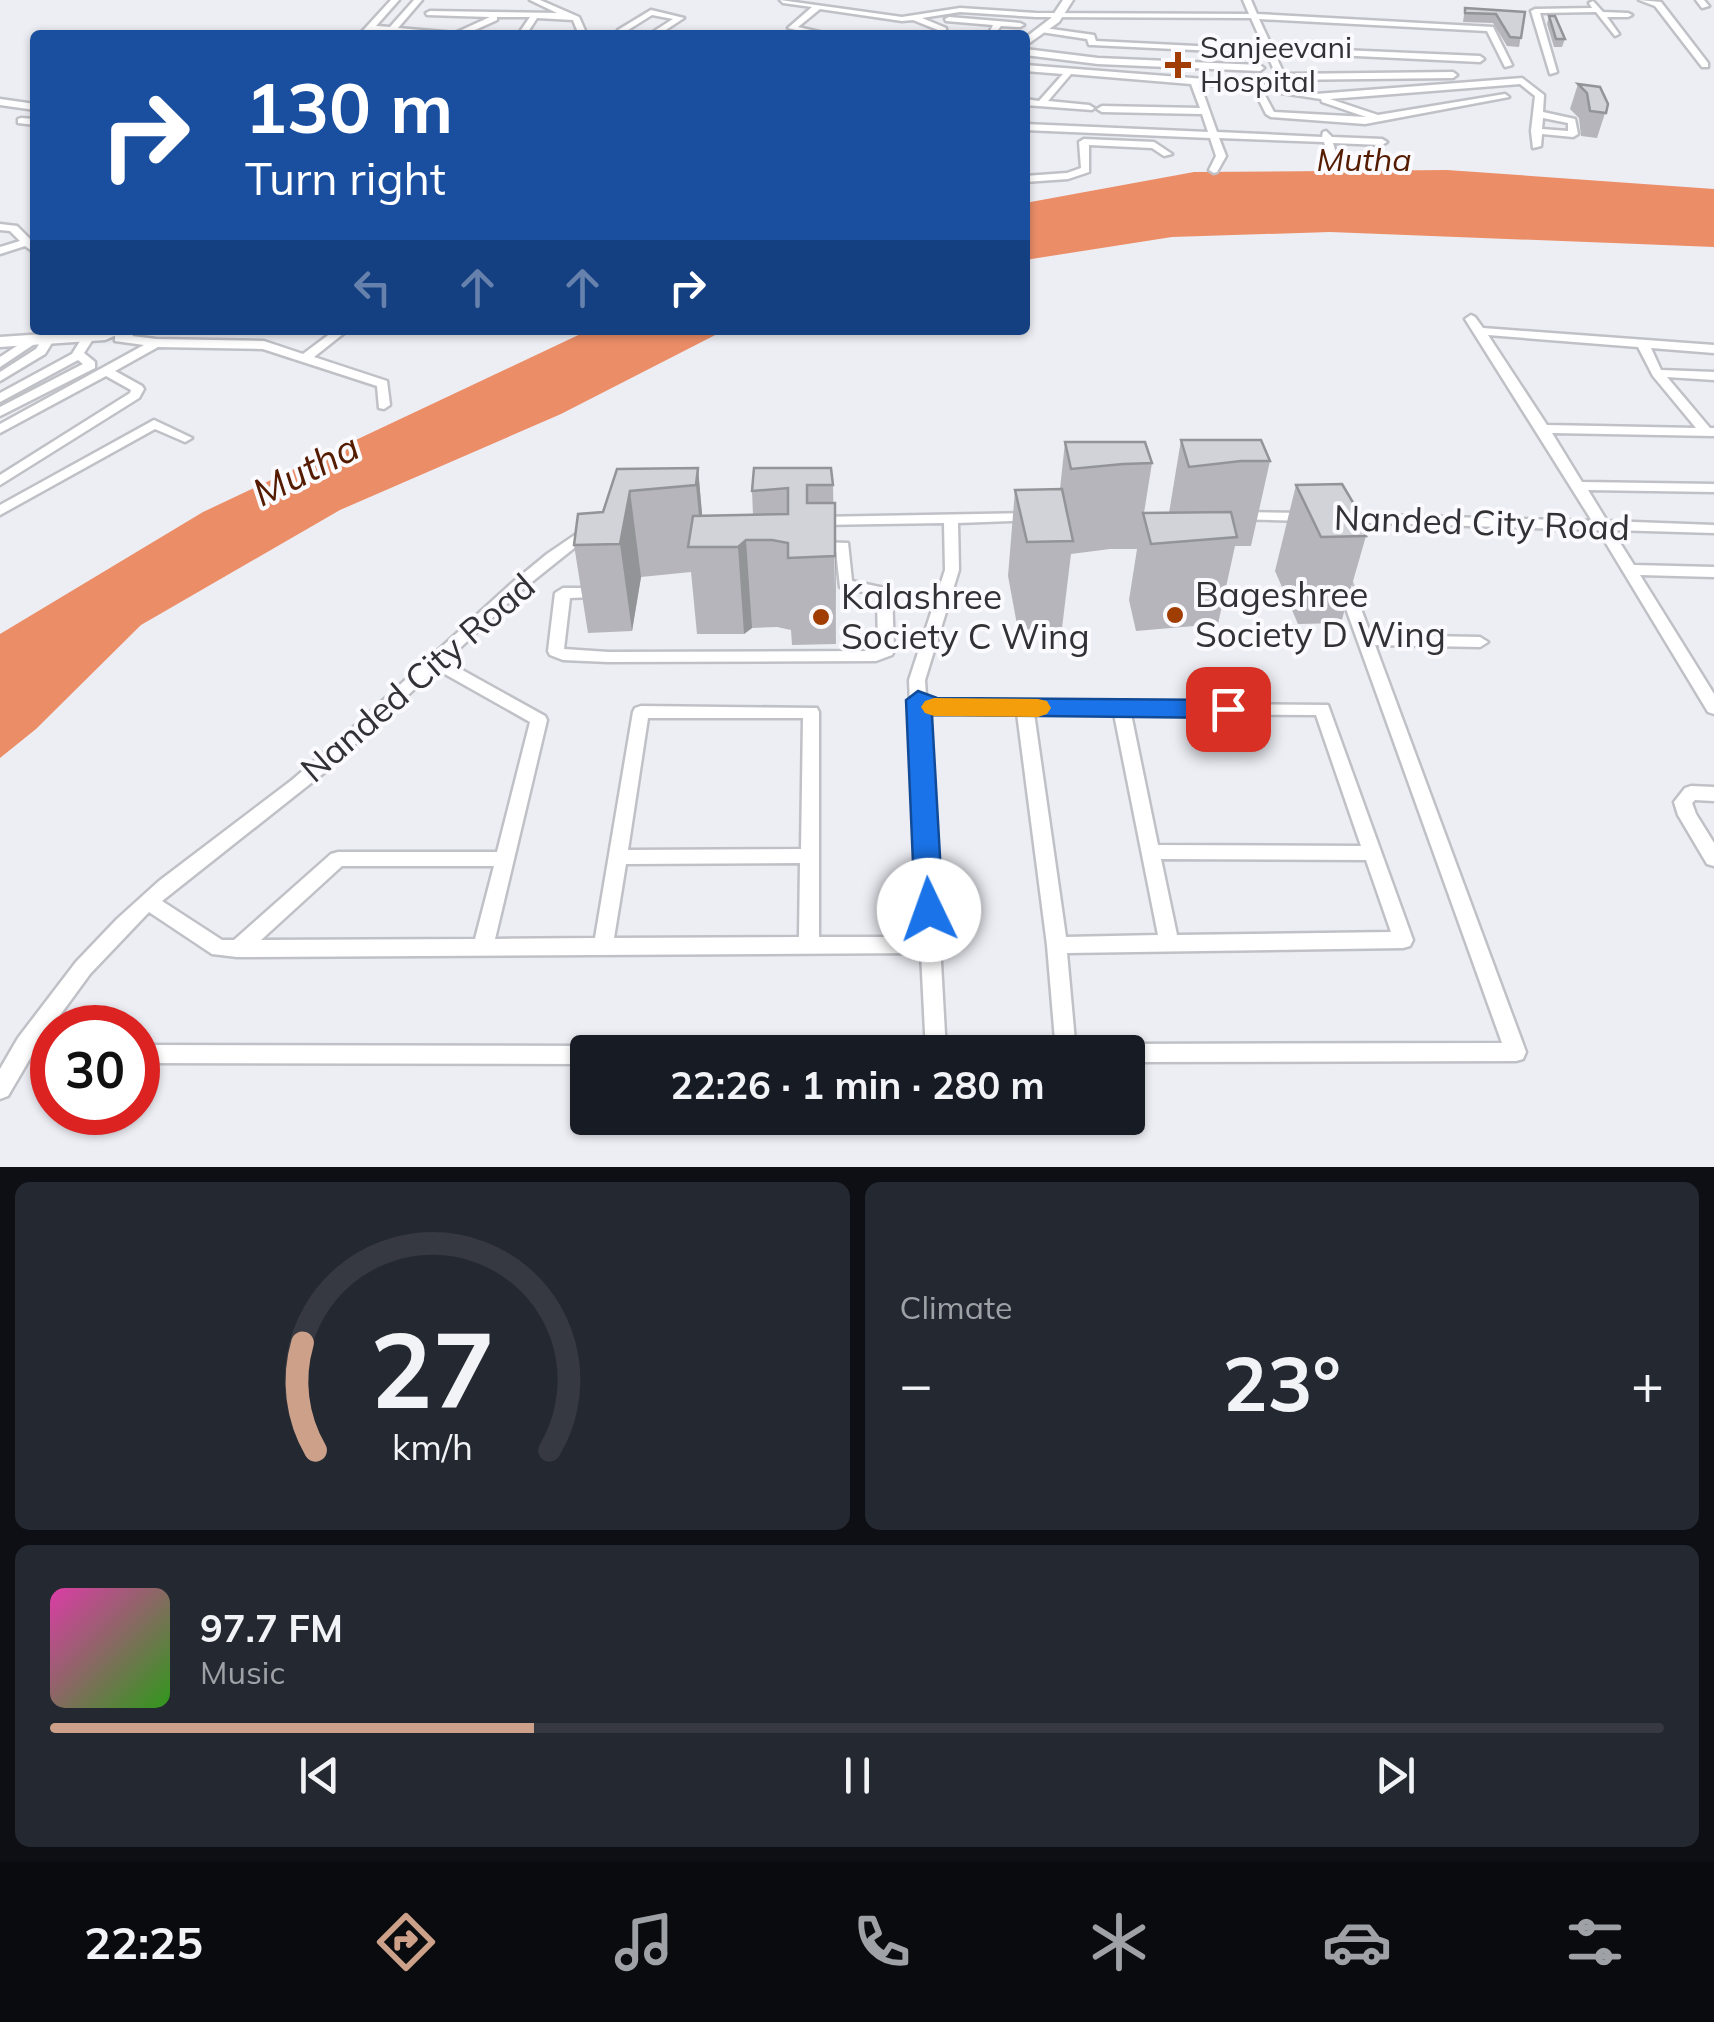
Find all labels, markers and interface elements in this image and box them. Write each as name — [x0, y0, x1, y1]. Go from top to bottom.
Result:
place label: Sanjeevani Hospital — [1200, 28, 1352, 100]
marker: Sanjeevani Hospital — [1165, 52, 1191, 78]
text: 130 m — [245, 63, 453, 151]
icon: right — [80, 70, 210, 200]
water label: Mutha — [1316, 139, 1412, 179]
text: Turn right — [245, 150, 446, 206]
icon: left — [345, 260, 400, 315]
icon: ahead — [450, 260, 505, 315]
icon: ahead — [555, 260, 610, 315]
icon: right — [660, 260, 715, 315]
water label: Mutha — [244, 422, 367, 516]
street label: Nanded City Road — [1333, 495, 1631, 549]
street label: Nanded City Road — [291, 564, 544, 791]
place label: Bageshree Society D Wing — [1195, 572, 1446, 656]
place label: Kalashree Society C Wing — [841, 574, 1090, 658]
marker: Bageshree Society D Wing — [1164, 604, 1186, 626]
marker: Kalashree Society C Wing — [810, 606, 832, 628]
pin — [1186, 667, 1271, 752]
icon: arrive — [1201, 682, 1256, 737]
position arrow — [877, 858, 981, 962]
speed limit sign: 30 — [30, 1005, 160, 1135]
text: 22:26 · 1 min · 280 m — [670, 1061, 1045, 1109]
text: Climate — [900, 1287, 1012, 1327]
text: 27 — [370, 1303, 495, 1434]
text: 23° — [1223, 1336, 1341, 1430]
text: − — [900, 1349, 933, 1418]
text: + — [1631, 1349, 1664, 1418]
text: km/h — [392, 1424, 473, 1469]
text: 97.7 FM — [200, 1604, 343, 1652]
text: Music — [200, 1652, 285, 1692]
icon: previous — [292, 1748, 347, 1803]
icon: pause — [830, 1748, 885, 1803]
icon: next — [1368, 1748, 1423, 1803]
icon: directions — [371, 1907, 441, 1977]
icon: music — [609, 1907, 679, 1977]
icon: phone — [847, 1907, 917, 1977]
icon: climate — [1084, 1907, 1154, 1977]
icon: car — [1322, 1907, 1392, 1977]
icon: filters — [1560, 1907, 1630, 1977]
text: 22:25 — [84, 1914, 203, 1970]

